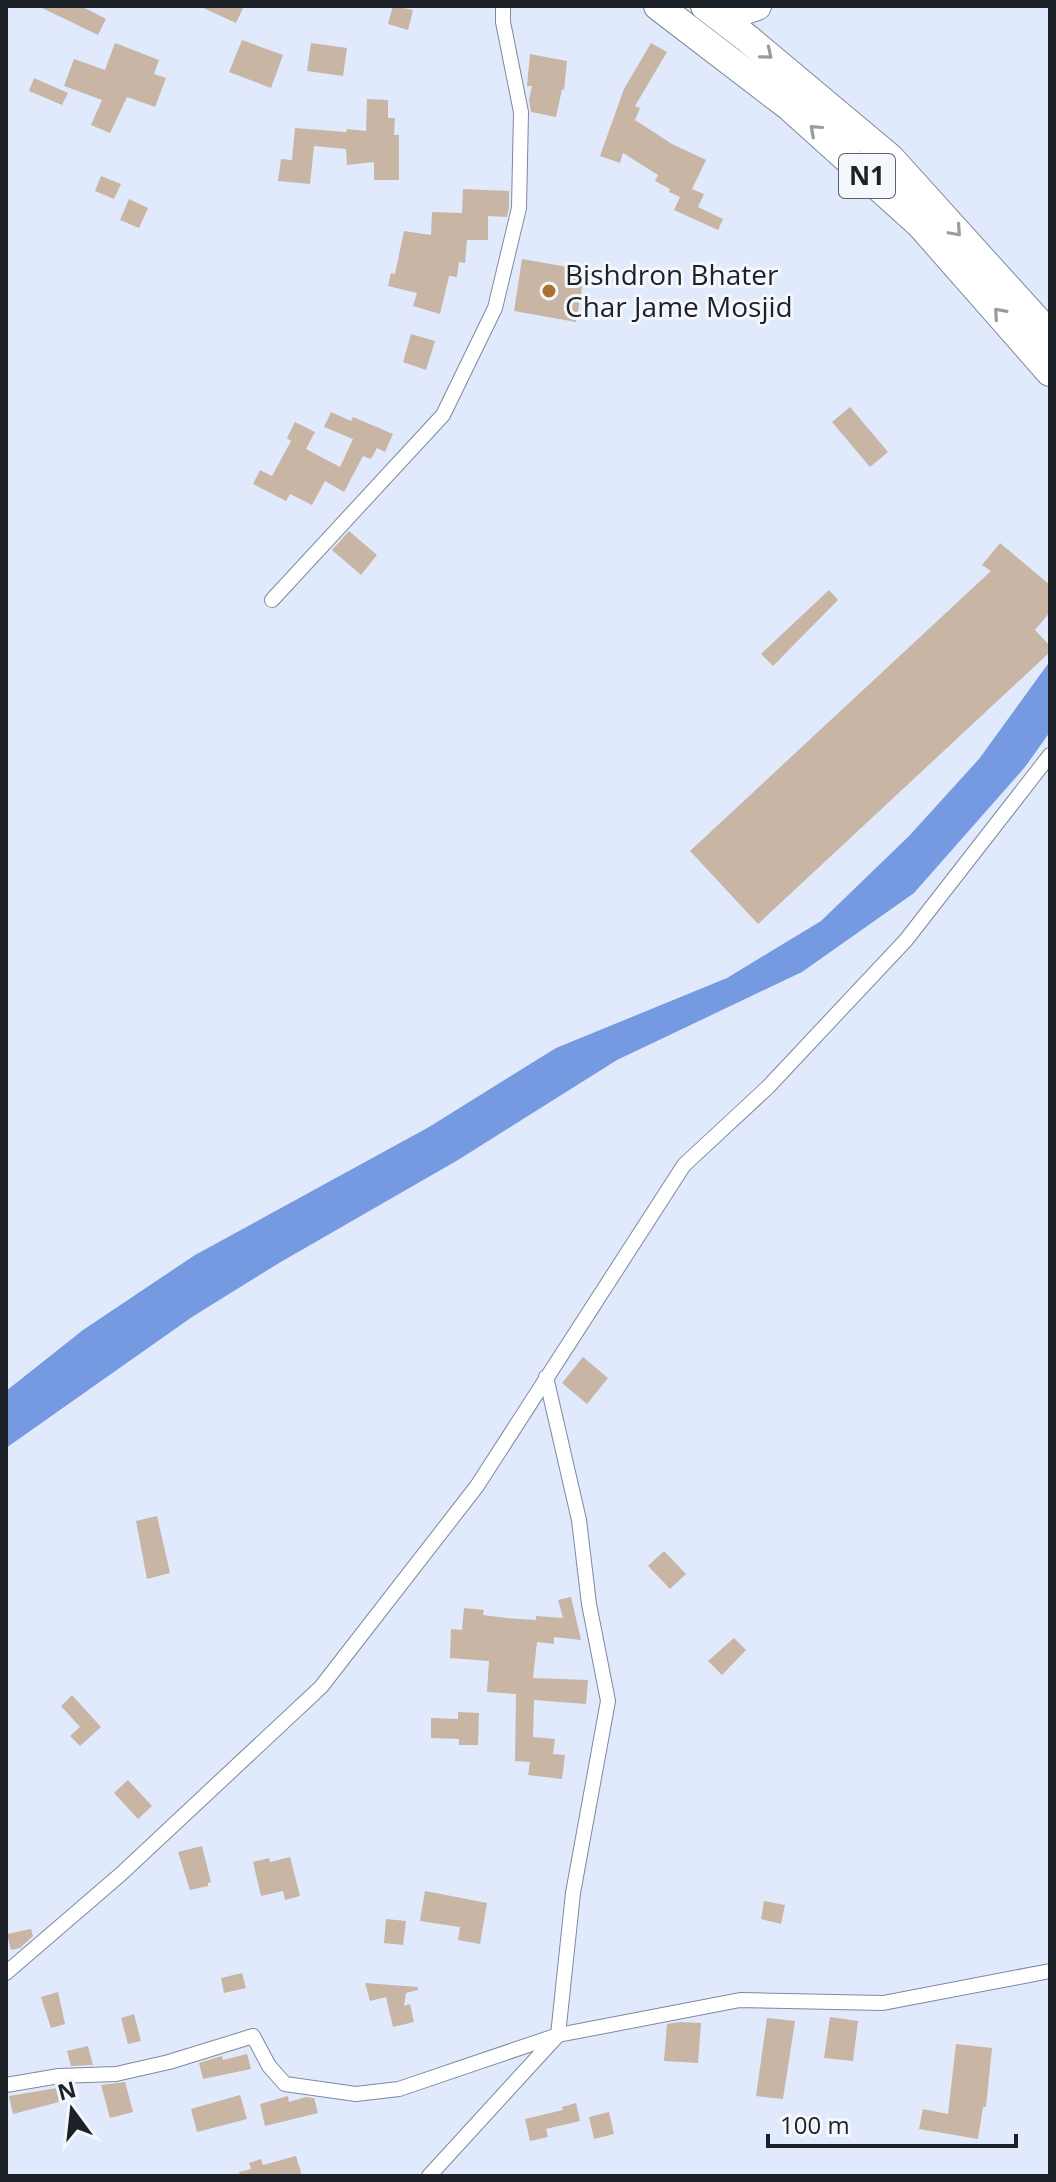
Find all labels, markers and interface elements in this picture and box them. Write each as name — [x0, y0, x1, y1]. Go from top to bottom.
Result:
one-way arrow — [757, 44, 772, 59]
one-way arrow — [810, 125, 825, 139]
road number: N1 — [839, 154, 895, 198]
one-way arrow — [947, 222, 962, 236]
place label: Bishdron Bhater Char Jame Mosjid — [565, 255, 793, 325]
marker: Bishdron Bhater Char Jame Mosjid — [540, 282, 558, 300]
one-way arrow — [994, 308, 1008, 323]
north arrow — [32, 2070, 112, 2150]
text: N — [54, 2073, 79, 2107]
scale bar — [768, 2098, 1016, 2148]
text: 100 m — [780, 2108, 850, 2141]

